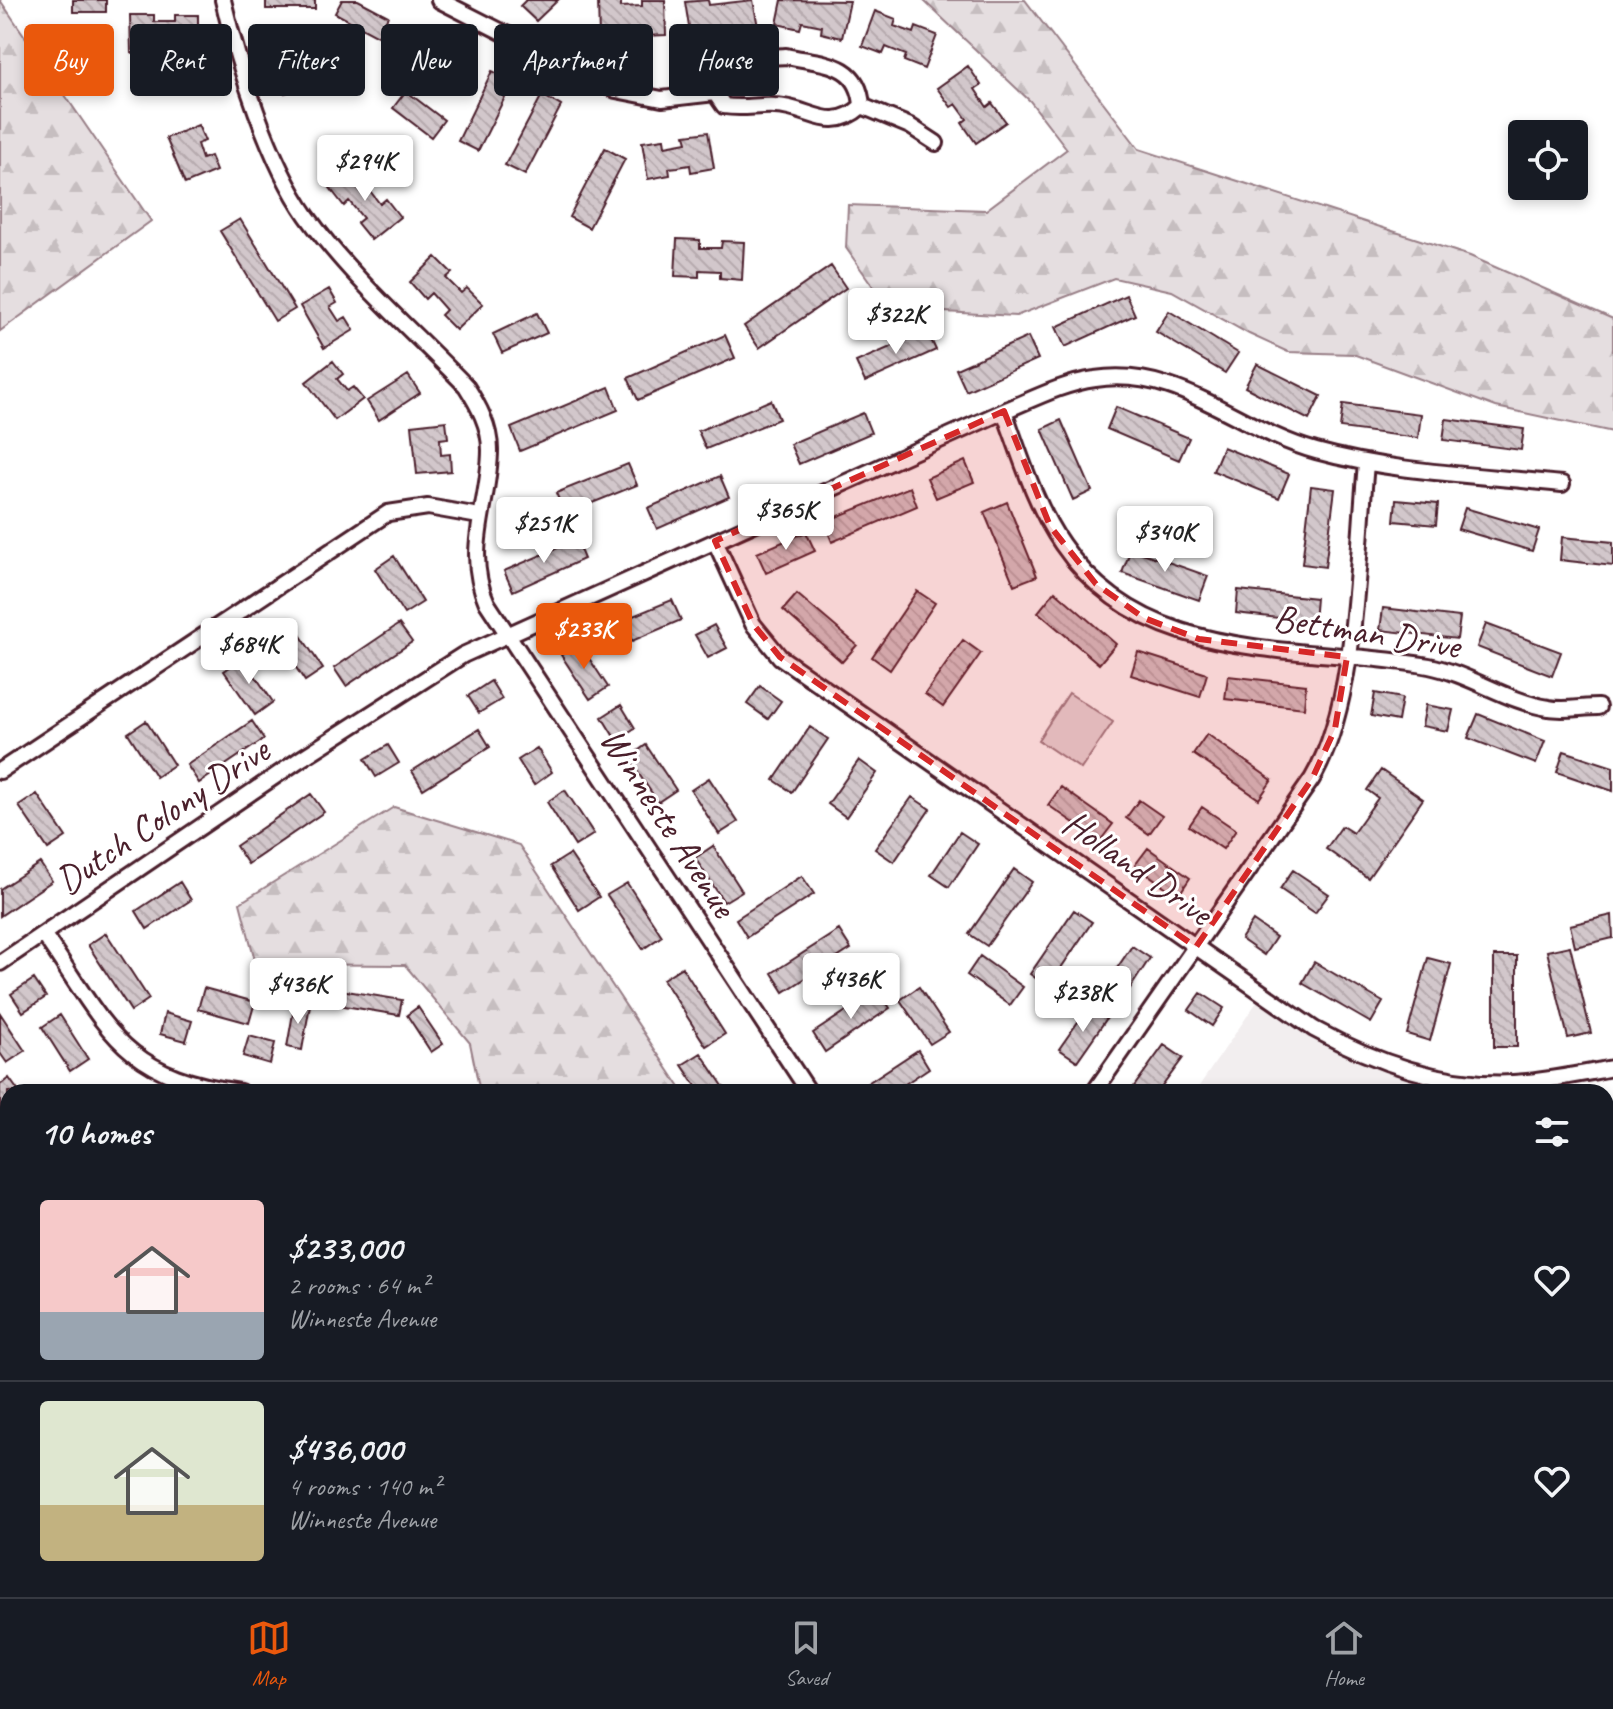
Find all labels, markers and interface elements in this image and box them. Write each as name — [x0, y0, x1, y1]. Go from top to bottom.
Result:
chip: Buy — [24, 24, 114, 96]
chip: Rent — [130, 24, 232, 96]
chip: Filters — [248, 24, 365, 96]
chip: New — [381, 24, 478, 96]
chip: Apartment — [494, 24, 653, 96]
chip: House — [669, 24, 779, 96]
map controls — [1508, 120, 1588, 200]
button: locate — [1508, 120, 1588, 200]
pin: $294K — [309, 135, 421, 203]
text: $294K — [335, 144, 395, 177]
pin: $322K — [840, 288, 952, 356]
text: $322K — [866, 297, 926, 330]
pin: $365K — [730, 484, 842, 552]
text: $365K — [756, 493, 816, 526]
pin: $251K — [488, 497, 600, 565]
text: $251K — [514, 506, 574, 539]
pin: $340K — [1109, 506, 1221, 574]
text: $340K — [1135, 515, 1195, 548]
street label: Bettman Drive — [1271, 594, 1466, 670]
pin: $233K — [528, 603, 640, 671]
text: $233K — [554, 612, 614, 645]
pin: $684K — [193, 618, 305, 686]
text: $684K — [219, 627, 279, 660]
street label: Winneste Avenue — [590, 719, 749, 928]
street label: Dutch Colony Drive — [47, 725, 280, 904]
street label: Holland Drive — [1054, 799, 1224, 937]
pin: $436K — [795, 953, 907, 1021]
pin: $436K — [242, 958, 354, 1026]
text: $436K — [821, 962, 881, 995]
pin: $238K — [1027, 966, 1139, 1034]
text: $436K — [268, 967, 328, 1000]
text: $238K — [1053, 975, 1113, 1008]
icon: filters — [1530, 1110, 1574, 1154]
text: 10 homes — [40, 1111, 151, 1154]
text: $233,000 — [288, 1226, 402, 1269]
icon: home — [104, 1232, 200, 1328]
icon: heart — [1530, 1258, 1574, 1302]
text: 2 rooms · 64 m² — [288, 1269, 429, 1302]
text: Winneste Avenue — [288, 1302, 436, 1335]
text: $436,000 — [288, 1427, 403, 1470]
icon: home — [104, 1433, 200, 1529]
icon: heart — [1530, 1459, 1574, 1503]
text: 4 rooms · 140 m² — [288, 1470, 440, 1503]
text: Winneste Avenue — [288, 1503, 436, 1536]
tab: Map — [247, 1616, 291, 1692]
tab: Saved — [784, 1616, 828, 1692]
tab: Home — [1322, 1616, 1366, 1692]

